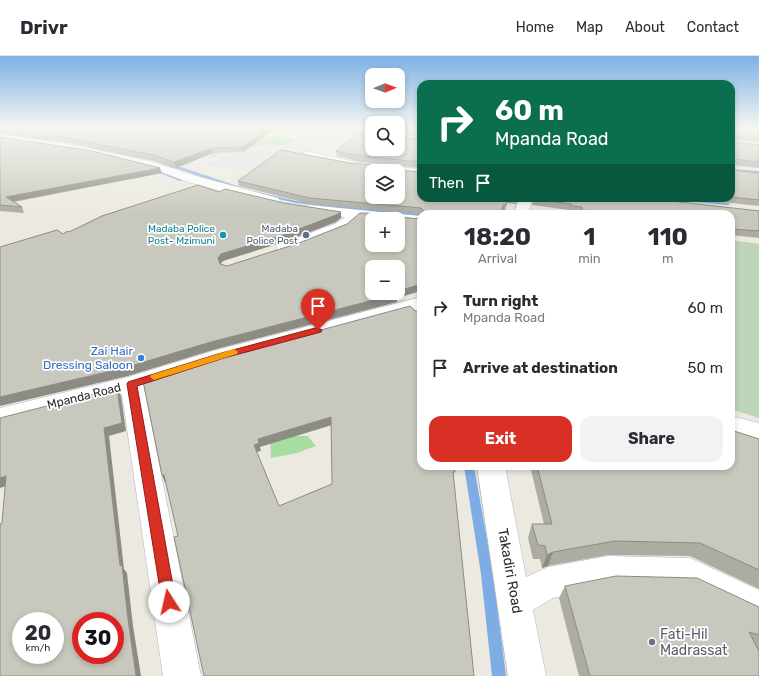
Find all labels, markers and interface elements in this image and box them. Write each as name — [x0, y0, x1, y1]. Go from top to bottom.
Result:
text: Drivr — [20, 16, 68, 39]
text: Home — [516, 19, 554, 36]
text: Map — [576, 19, 603, 36]
text: About — [625, 19, 665, 36]
text: Contact — [687, 19, 739, 36]
north arrow — [365, 68, 405, 108]
map controls — [365, 68, 405, 300]
text: 60 m — [495, 94, 564, 127]
icon: right — [429, 96, 481, 148]
button: search — [365, 116, 405, 156]
text: Mpanda Road — [495, 128, 609, 150]
button: layers — [365, 164, 405, 204]
icon: arrive — [472, 172, 494, 194]
text: Then — [429, 174, 464, 192]
button: + — [365, 212, 405, 252]
place label: Madaba Police Post- Mzimuni — [148, 223, 215, 247]
place label: Madaba Police Post — [246, 223, 298, 247]
text: 18:20 — [464, 223, 531, 251]
text: 1 — [583, 223, 595, 251]
text: 110 — [648, 223, 688, 251]
marker: Madaba Police Post- Mzimuni — [218, 230, 228, 240]
marker: Madaba Police Post — [301, 230, 311, 240]
text: Arrival — [478, 251, 517, 266]
text: min — [578, 251, 601, 266]
text: m — [662, 251, 674, 266]
button: − — [365, 260, 405, 300]
pin — [301, 289, 335, 330]
text: Turn right — [463, 292, 538, 310]
icon: arrive — [307, 295, 329, 317]
icon: right — [429, 297, 451, 319]
text: 60 m — [687, 299, 723, 317]
text: Mpanda Road — [463, 310, 545, 325]
place label: Zai Hair Dressing Saloon — [43, 344, 133, 372]
marker: Zai Hair Dressing Saloon — [136, 353, 146, 363]
icon: arrive — [429, 357, 451, 379]
text: Arrive at destination — [463, 359, 618, 377]
text: 50 m — [688, 359, 723, 377]
street label: Mpanda Road — [46, 380, 122, 412]
button: Exit — [429, 416, 572, 462]
button: Share — [580, 416, 723, 462]
street label: Takadiri Road — [494, 527, 526, 615]
position arrow — [148, 581, 190, 623]
speed limit sign: 30 — [72, 612, 124, 664]
text: 20 — [25, 621, 51, 645]
place label: Fati-Hil Madrassat — [660, 626, 728, 659]
marker: Fati-Hil Madrassat — [647, 637, 657, 647]
text: km/h — [26, 642, 50, 654]

